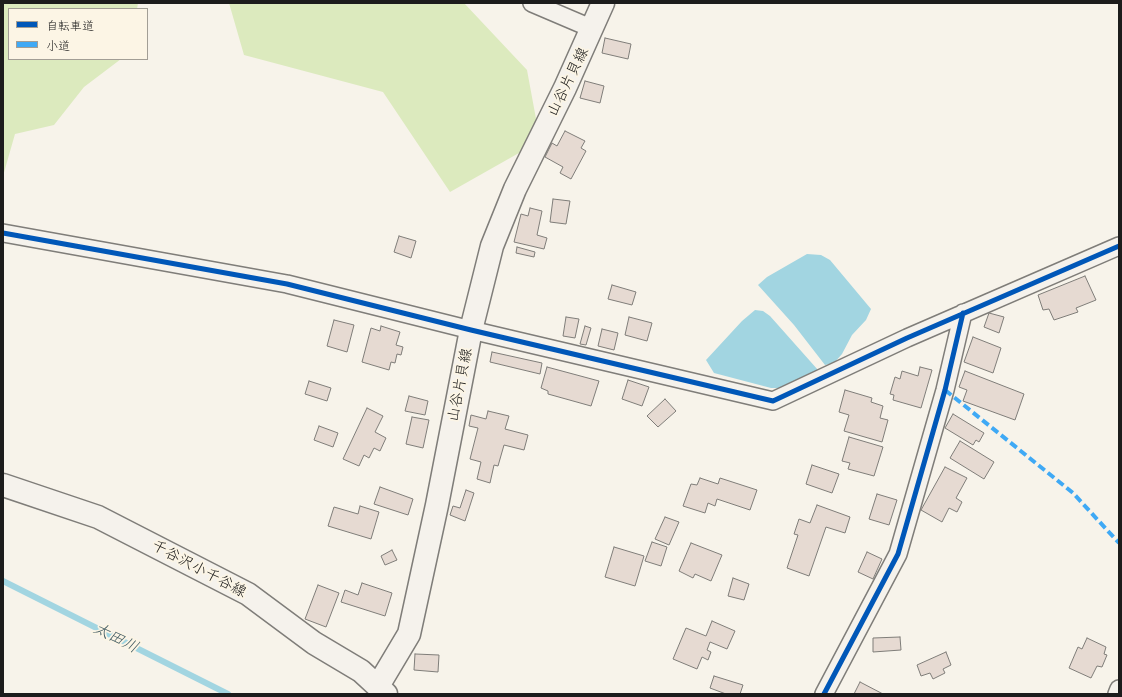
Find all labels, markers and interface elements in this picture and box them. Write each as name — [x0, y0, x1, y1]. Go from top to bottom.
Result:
legend — [8, 8, 148, 60]
text: 自転車道 — [46, 19, 94, 33]
text: 小道 — [46, 39, 70, 53]
street label: 山谷片貝線 — [543, 44, 593, 120]
street label: 山谷片貝線 — [444, 346, 476, 424]
street label: 千谷沢小千谷線 — [148, 536, 250, 602]
water label: 太田川 — [90, 619, 142, 657]

